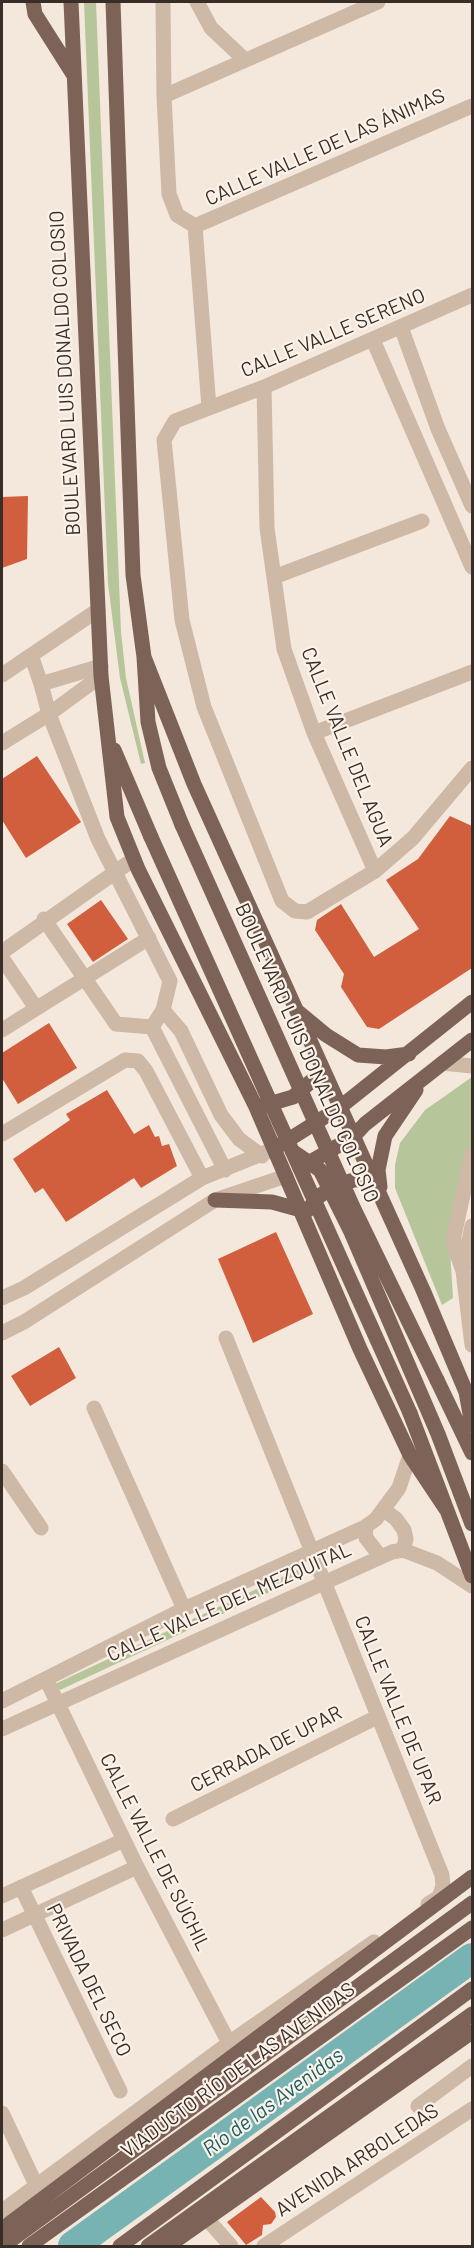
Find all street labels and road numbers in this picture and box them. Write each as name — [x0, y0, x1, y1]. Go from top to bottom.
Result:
street label: CALLE VALLE DE LAS ÁNIMAS — [201, 83, 449, 211]
street label: BOULEVARD LUIS DONALDO COLOSIO — [44, 210, 86, 536]
street label: CALLE VALLE SERENO — [237, 283, 429, 383]
street label: CALLE VALLE DEL AGUA — [296, 644, 398, 850]
street label: BOULEVARD LUIS DONALDO COLOSIO — [230, 899, 384, 1207]
street label: CALLE VALLE DEL MEZQUITAL — [103, 1537, 355, 1667]
street label: CALLE VALLE DE UPAR — [349, 1612, 447, 1808]
street label: CERRADA DE UPAR — [186, 1700, 346, 1798]
street label: CALLE VALLE DE SÚCHIL — [95, 1749, 215, 1955]
street label: PRIVADA DEL SECO — [41, 1899, 137, 2061]
street label: VIADUCTO RÍO DE LAS AVENIDAS — [116, 1977, 360, 2163]
street label: AVENIDA ARBOLEDAS — [271, 2098, 443, 2222]

